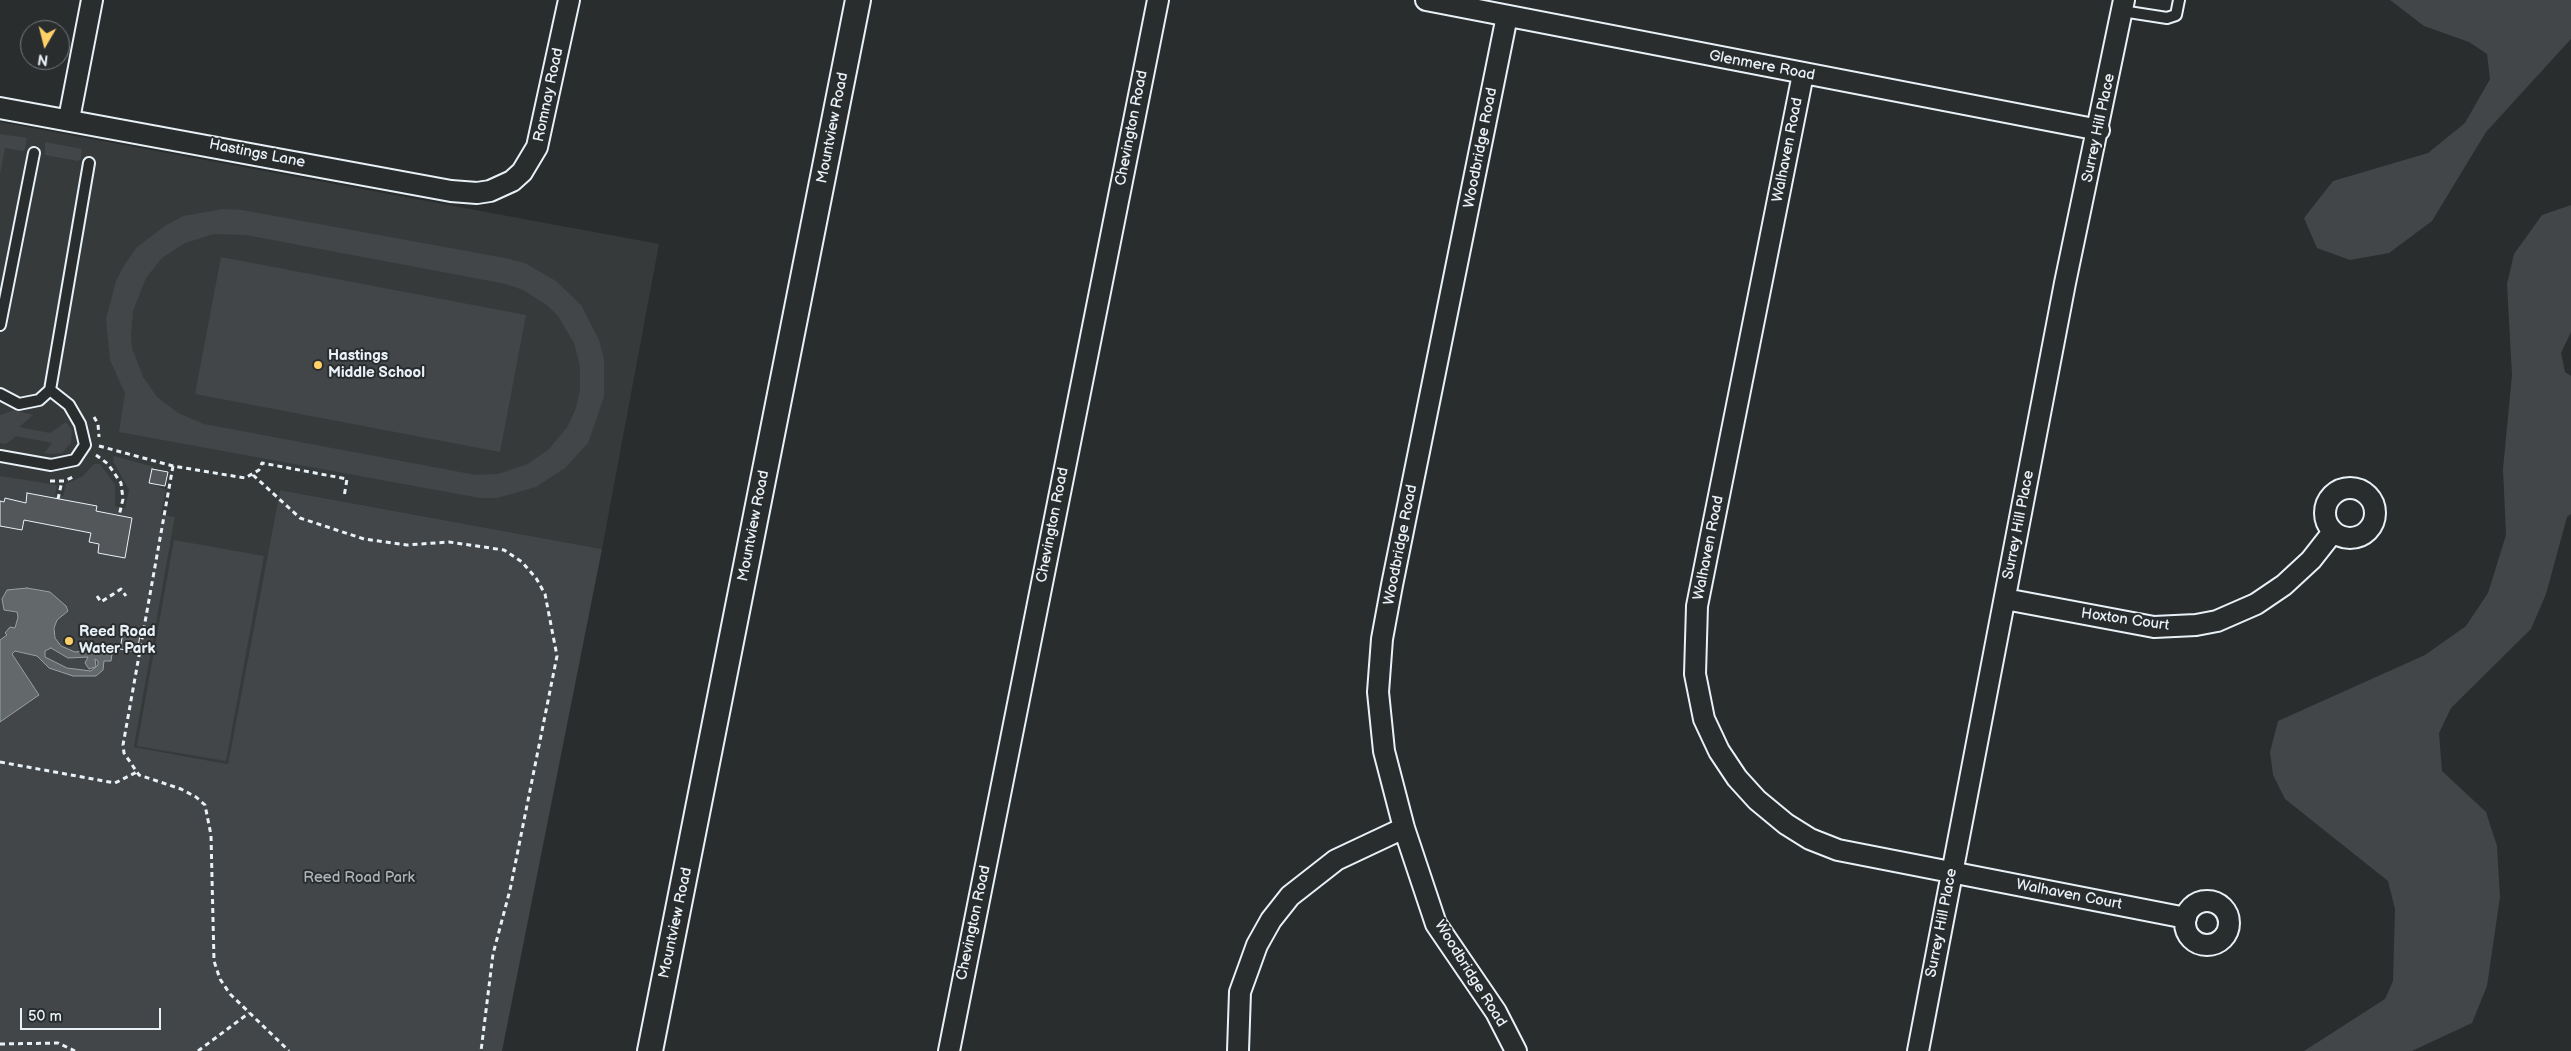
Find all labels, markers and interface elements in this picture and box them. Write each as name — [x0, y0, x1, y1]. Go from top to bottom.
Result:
north arrow — [20, 20, 70, 70]
street label: Romnay Road — [530, 46, 568, 144]
street label: Glenmere Road — [1708, 47, 1816, 85]
text: N — [37, 50, 49, 69]
street label: Chevington Road — [1112, 69, 1152, 187]
street label: Mountview Road — [813, 71, 853, 185]
street label: Surrey Hill Place — [2079, 72, 2119, 184]
street label: Woodbridge Road — [1460, 86, 1502, 210]
street label: Walhaven Road — [1769, 96, 1807, 204]
street label: Hastings Lane — [207, 136, 307, 172]
place label: Hastings Middle School — [328, 347, 425, 382]
marker: Hastings Middle School — [312, 359, 324, 371]
street label: Chevington Road — [1033, 466, 1073, 584]
street label: Mountview Road — [734, 469, 774, 583]
street label: Surrey Hill Place — [2000, 469, 2038, 581]
street label: Woodbridge Road — [1380, 483, 1422, 607]
street label: Walhaven Road — [1690, 494, 1728, 602]
street label: Hoxton Court — [2080, 605, 2170, 635]
place label: Reed Road Water Park — [79, 623, 156, 658]
marker: Reed Road Water Park — [63, 635, 75, 647]
street label: Chevington Road — [953, 864, 995, 982]
street label: Mountview Road — [655, 866, 697, 980]
street label: Surrey Hill Place — [1923, 867, 1961, 979]
park label: Reed Road Park — [303, 869, 415, 887]
street label: Walhaven Court — [2015, 876, 2123, 914]
street label: Woodbridge Road — [1430, 917, 1510, 1031]
scale bar — [22, 998, 164, 1030]
text: 50 m — [28, 1007, 62, 1026]

